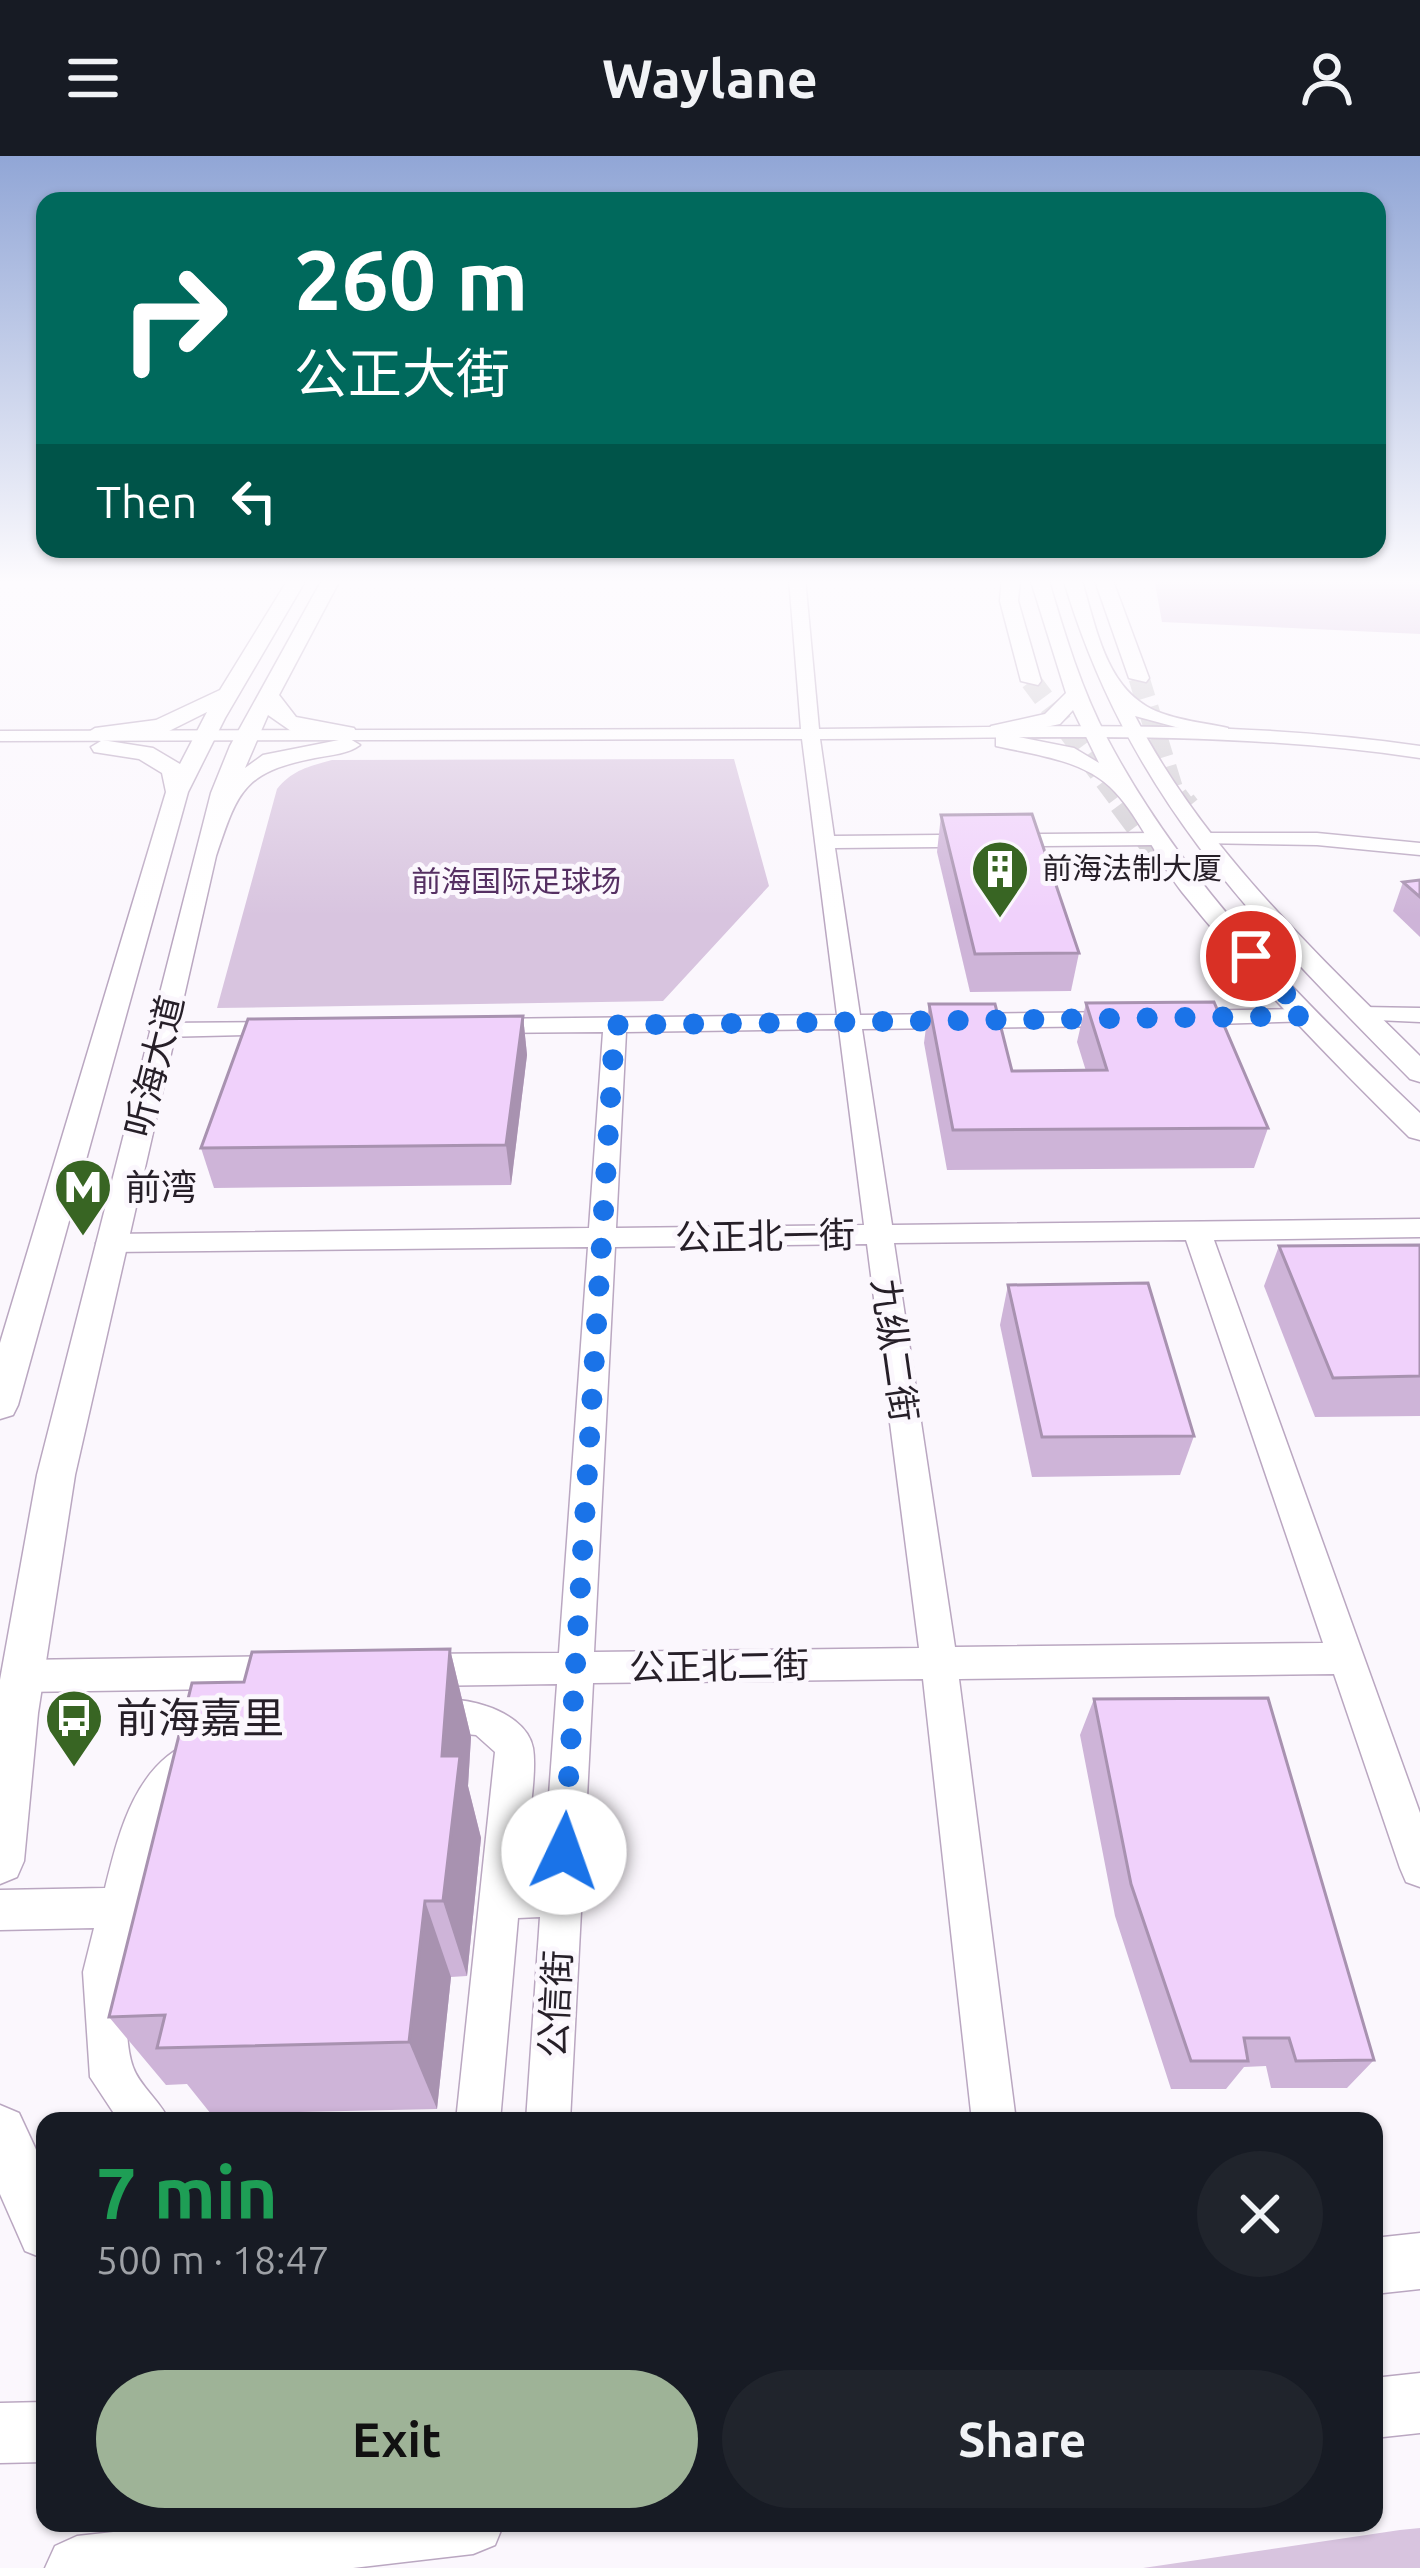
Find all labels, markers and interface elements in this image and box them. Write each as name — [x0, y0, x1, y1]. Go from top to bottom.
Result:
icon: menu — [60, 45, 126, 111]
icon: person — [1294, 45, 1360, 111]
text: Waylane — [602, 48, 818, 108]
text: 260 m — [294, 232, 528, 326]
icon: right — [96, 240, 252, 396]
text: 公正大街 — [294, 343, 510, 403]
icon: left — [221, 468, 287, 534]
text: Then — [96, 476, 197, 527]
building icon: 前海法制大厦 — [969, 838, 1031, 920]
place label: 前海法制大厦 — [1042, 851, 1222, 885]
park label: 前海国际足球场 — [411, 864, 621, 898]
pin — [1200, 905, 1302, 1007]
icon: arrive — [1218, 923, 1284, 989]
street label: 听海大道 — [116, 991, 191, 1141]
metro station icon: 前湾 — [52, 1156, 114, 1238]
place label: 前湾 — [125, 1166, 197, 1207]
street label: 公正北一街 — [675, 1213, 855, 1258]
street label: 九纵二街 — [865, 1276, 926, 1424]
street label: 公正北二街 — [629, 1643, 809, 1688]
bus stop icon: 前海嘉里 — [43, 1687, 105, 1769]
place label: 前海嘉里 — [116, 1694, 284, 1741]
position arrow — [501, 1789, 627, 1915]
street label: 公信街 — [531, 1949, 578, 2059]
button: close — [1197, 2151, 1323, 2277]
text: 7 min — [96, 2152, 278, 2233]
text: 500 m · 18:47 — [96, 2238, 330, 2281]
button: Exit — [96, 2370, 698, 2508]
button: Share — [722, 2370, 1323, 2508]

